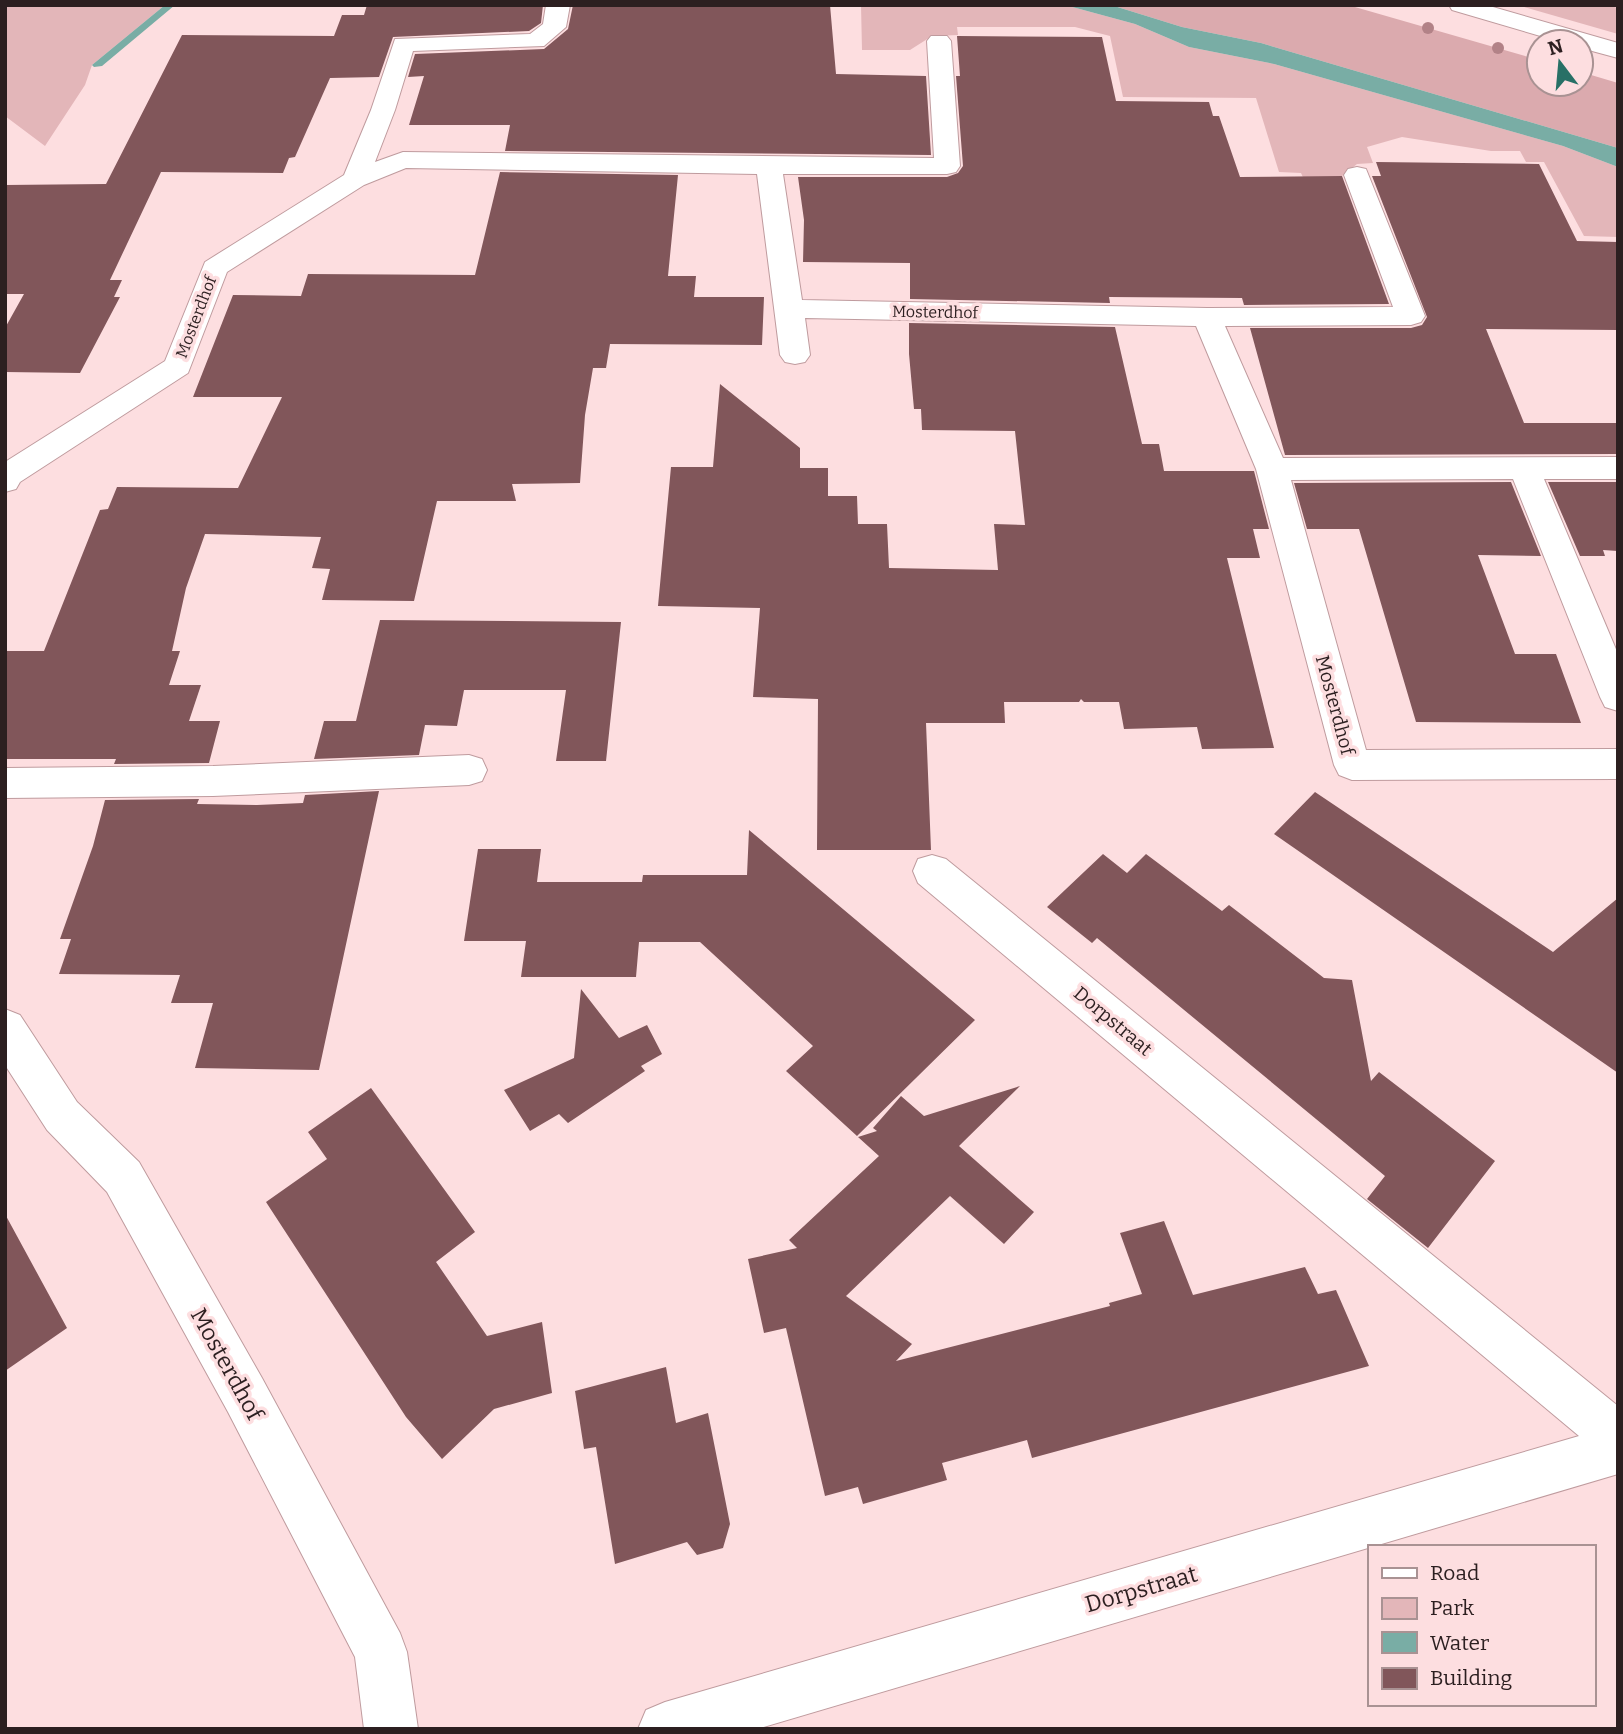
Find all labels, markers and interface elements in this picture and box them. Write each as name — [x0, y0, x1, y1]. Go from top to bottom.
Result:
north arrow — [1525, 28, 1595, 98]
text: N — [1545, 34, 1566, 60]
street label: Mosterdhof — [172, 272, 221, 361]
street label: Mosterdhof — [892, 302, 980, 322]
street label: Mosterdhof — [1311, 653, 1360, 759]
street label: Dorpstraat — [1069, 982, 1157, 1061]
street label: Mosterdhof — [185, 1303, 270, 1427]
legend — [1368, 1545, 1595, 1706]
street label: Dorpstraat — [1082, 1560, 1200, 1618]
text: Road — [1430, 1560, 1479, 1586]
text: Park — [1430, 1595, 1474, 1621]
text: Water — [1430, 1630, 1489, 1656]
text: Building — [1430, 1665, 1513, 1691]

